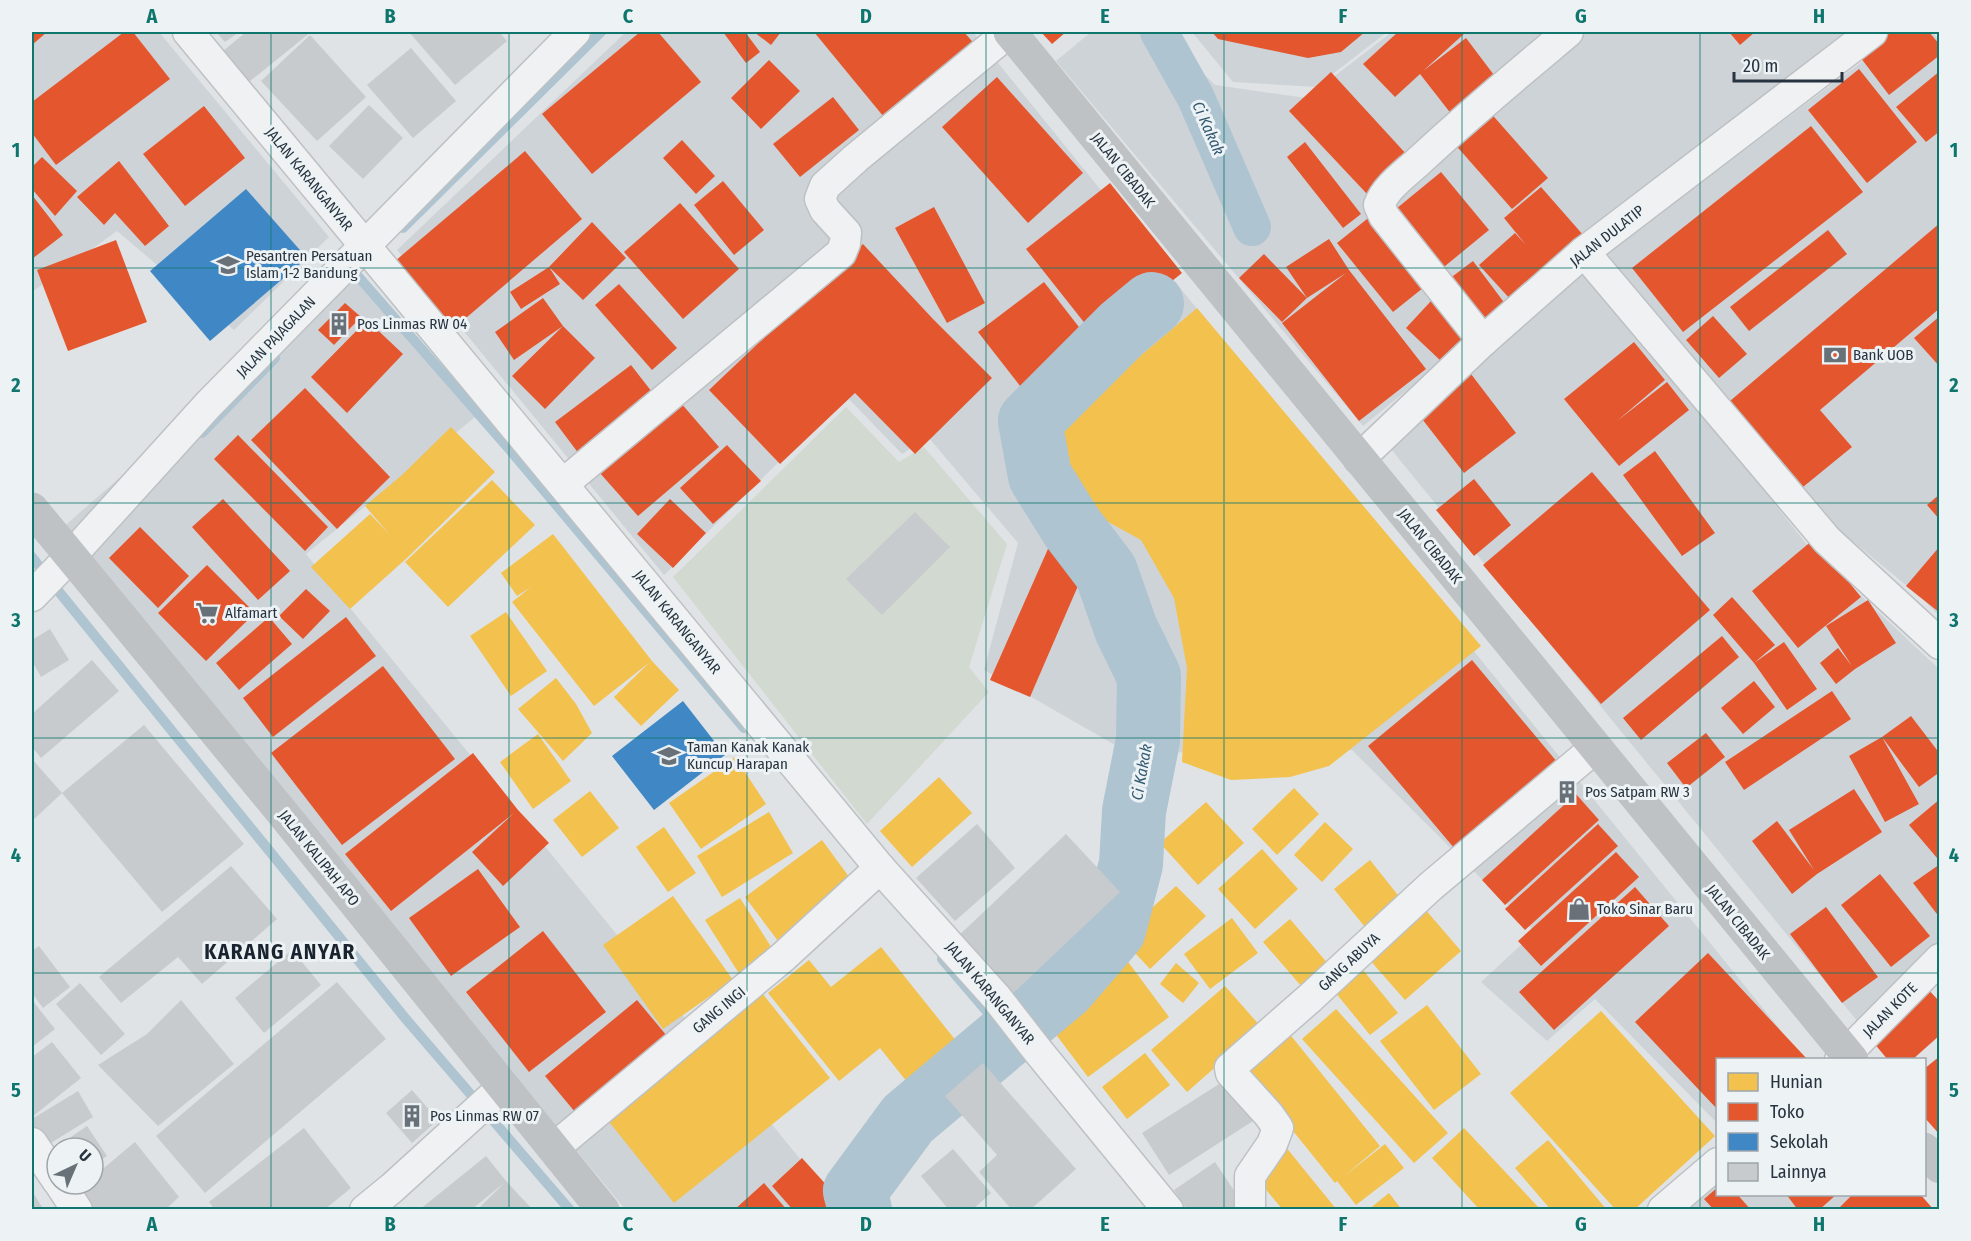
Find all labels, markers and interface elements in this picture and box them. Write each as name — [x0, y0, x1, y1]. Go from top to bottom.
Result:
text: A — [146, 4, 159, 28]
text: B — [384, 4, 396, 28]
text: C — [623, 4, 634, 28]
text: D — [860, 4, 872, 28]
text: E — [1100, 4, 1110, 28]
text: F — [1339, 4, 1348, 28]
text: G — [1575, 4, 1587, 28]
text: H — [1813, 4, 1825, 28]
scale bar — [1734, 45, 1842, 83]
text: 20 m — [1743, 55, 1778, 77]
water label: Ci Kakak — [1188, 99, 1229, 158]
street label: JALAN KARANGANYAR — [262, 123, 356, 235]
street label: JALAN CIBADAK — [1087, 129, 1159, 211]
text: 1 — [12, 138, 20, 162]
text: 1 — [1950, 138, 1958, 162]
street label: JALAN DULATIP — [1566, 201, 1648, 271]
place label: Pesantren Persatuan Islam 1-2 Bandung — [246, 247, 372, 282]
school or university icon: Pesantren Persatuan Islam 1-2 Bandung — [215, 252, 241, 278]
street label: JALAN PAJAGALAN — [233, 293, 319, 381]
building icon: Pos Linmas RW 04 — [326, 311, 352, 337]
place label: Pos Linmas RW 04 — [357, 315, 467, 333]
bank icon: Bank UOB — [1822, 342, 1848, 368]
place label: Bank UOB — [1853, 346, 1913, 364]
text: 2 — [10, 373, 21, 397]
text: 2 — [1948, 373, 1959, 397]
street label: JALAN CIBADAK — [1394, 505, 1466, 587]
street label: JALAN KARANGANYAR — [630, 566, 724, 678]
supermarket icon: Alfamart — [194, 600, 220, 626]
place label: Alfamart — [225, 604, 278, 622]
text: 3 — [10, 608, 21, 632]
text: 3 — [1948, 608, 1959, 632]
place label: Taman Kanak Kanak Kuncup Harapan — [687, 738, 809, 773]
school or university icon: Taman Kanak Kanak Kuncup Harapan — [656, 743, 682, 769]
water label: Ci Kakak — [1127, 743, 1156, 802]
building icon: Pos Satpam RW 3 — [1554, 779, 1580, 805]
place label: Pos Satpam RW 3 — [1585, 783, 1690, 801]
street label: JALAN KALIPAH APO — [275, 806, 363, 910]
text: 4 — [11, 843, 21, 867]
text: 4 — [1949, 843, 1959, 867]
street label: JALAN CIBADAK — [1702, 881, 1774, 963]
shop icon: Toko Sinar Baru — [1566, 896, 1592, 922]
place label: Toko Sinar Baru — [1597, 900, 1693, 918]
street label: GANG ABUYA — [1315, 929, 1383, 995]
street label: JALAN KARANGANYAR — [942, 938, 1038, 1048]
district label: KARANG ANYAR — [204, 939, 356, 965]
street label: JALAN KOTE — [1859, 979, 1921, 1041]
street label: GANG INGI — [689, 983, 749, 1037]
legend — [1716, 1058, 1926, 1196]
text: Hunian — [1770, 1071, 1823, 1093]
text: 5 — [11, 1078, 21, 1102]
text: 5 — [1949, 1078, 1959, 1102]
text: Toko — [1770, 1101, 1805, 1123]
building icon: Pos Linmas RW 07 — [399, 1103, 425, 1129]
place label: Pos Linmas RW 07 — [430, 1107, 539, 1125]
text: Sekolah — [1770, 1131, 1828, 1153]
north arrow — [45, 1136, 105, 1196]
text: U — [75, 1145, 95, 1166]
text: Lainnya — [1770, 1161, 1827, 1183]
text: A — [146, 1212, 159, 1236]
text: B — [384, 1212, 396, 1236]
text: C — [623, 1212, 634, 1236]
text: D — [860, 1212, 872, 1236]
text: E — [1100, 1212, 1110, 1236]
text: F — [1339, 1212, 1348, 1236]
text: G — [1575, 1212, 1587, 1236]
text: H — [1813, 1212, 1825, 1236]

